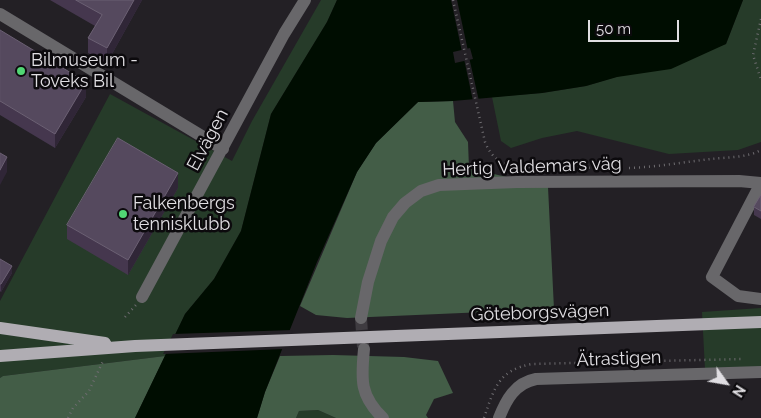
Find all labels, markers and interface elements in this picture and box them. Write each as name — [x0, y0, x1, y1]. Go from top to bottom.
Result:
scale bar — [591, 10, 682, 42]
text: 50 m — [596, 20, 631, 38]
place label: Bilmuseum - Toveks Bil — [31, 50, 138, 92]
marker: Bilmuseum - Toveks Bil — [15, 65, 27, 77]
street label: Elvägen — [183, 105, 233, 175]
street label: Hertig Valdemars väg — [442, 153, 622, 181]
place label: Falkenbergs tennisklubb — [133, 193, 235, 235]
marker: Falkenbergs tennisklubb — [117, 208, 129, 220]
street label: Göteborgsvägen — [470, 300, 610, 326]
street label: Ätrastigen — [576, 347, 662, 371]
north arrow — [701, 358, 751, 408]
text: N — [729, 382, 748, 400]

